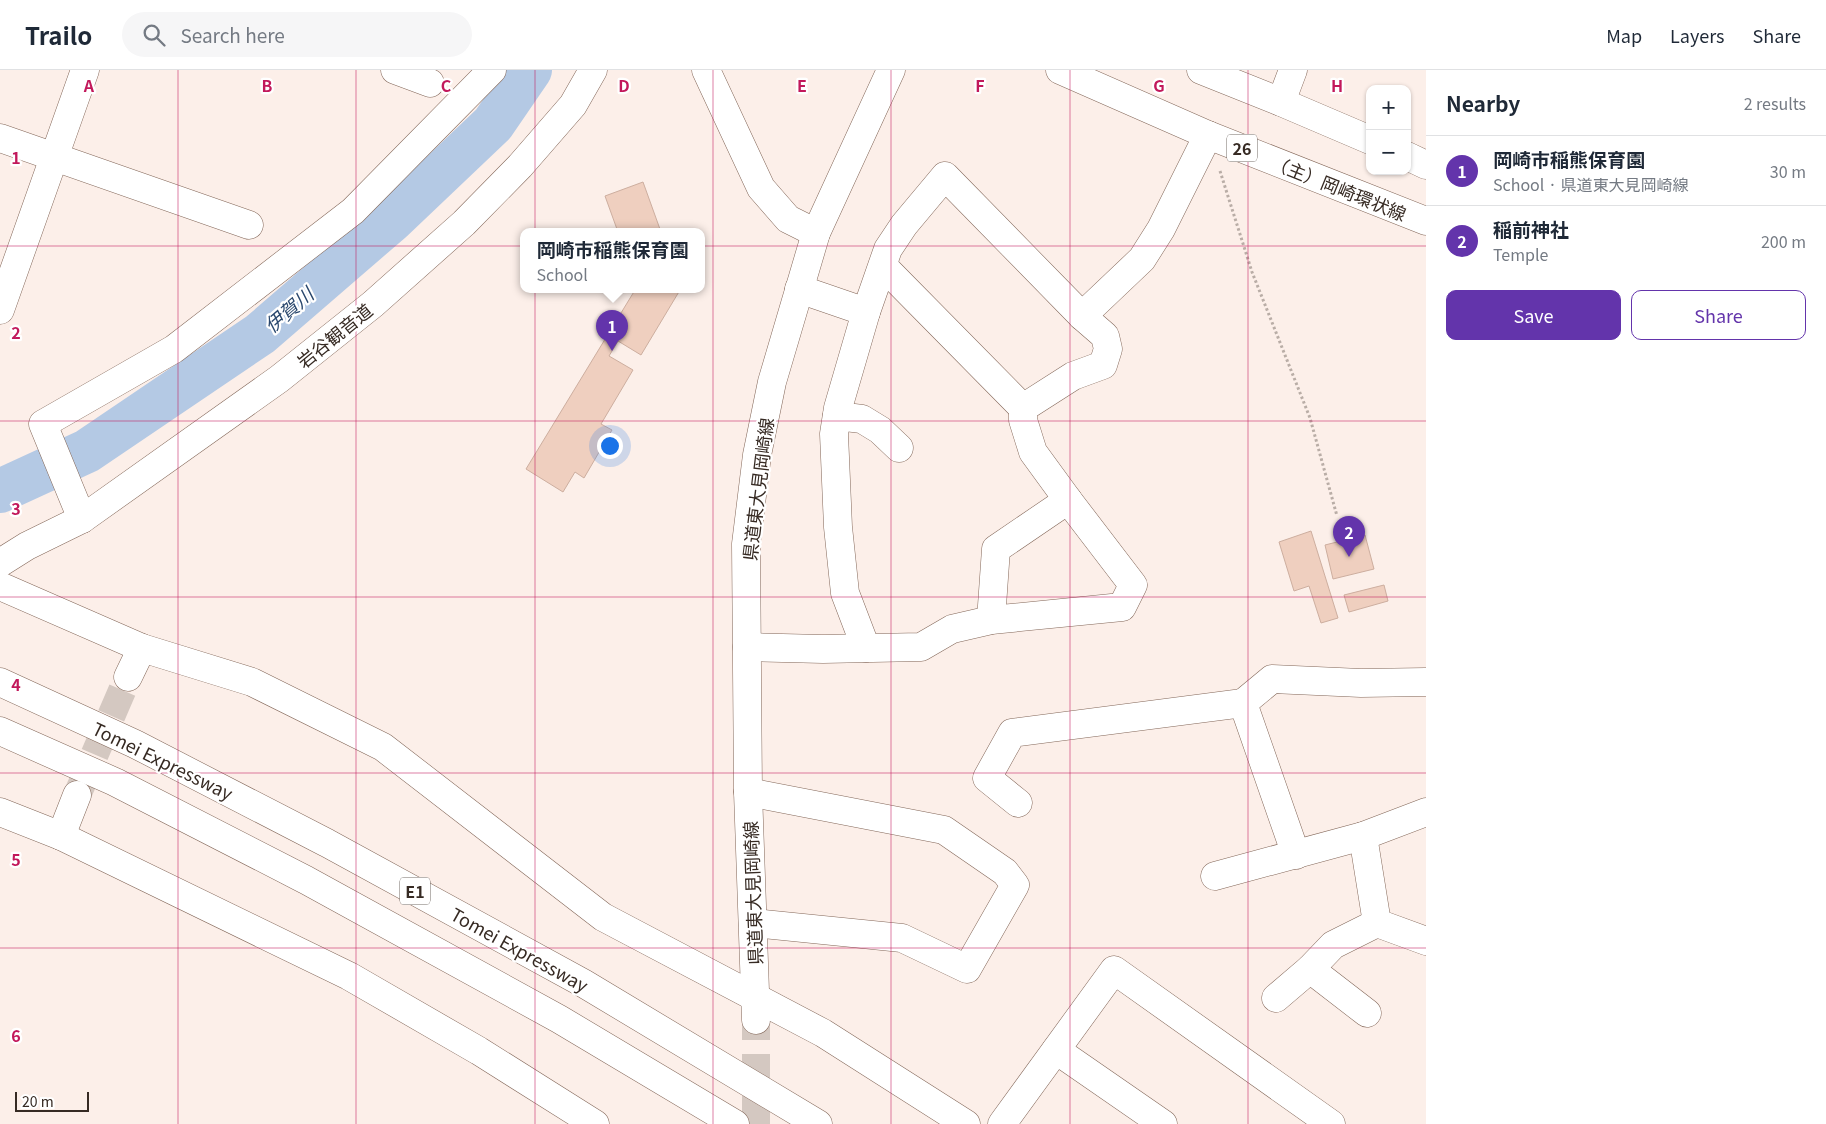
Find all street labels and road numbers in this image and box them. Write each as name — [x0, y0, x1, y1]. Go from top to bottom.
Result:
road number: 26 — [1227, 134, 1257, 162]
street label: （主）岡崎環状線 — [1267, 148, 1411, 226]
street label: 岩谷観音道 — [291, 297, 377, 373]
street label: 県道東大見岡崎線 — [735, 416, 779, 562]
street label: Tomei Expressway — [88, 715, 238, 806]
street label: 県道東大見岡崎線 — [736, 821, 768, 965]
road number: E1 — [400, 878, 430, 904]
street label: Tomei Expressway — [447, 900, 594, 998]

